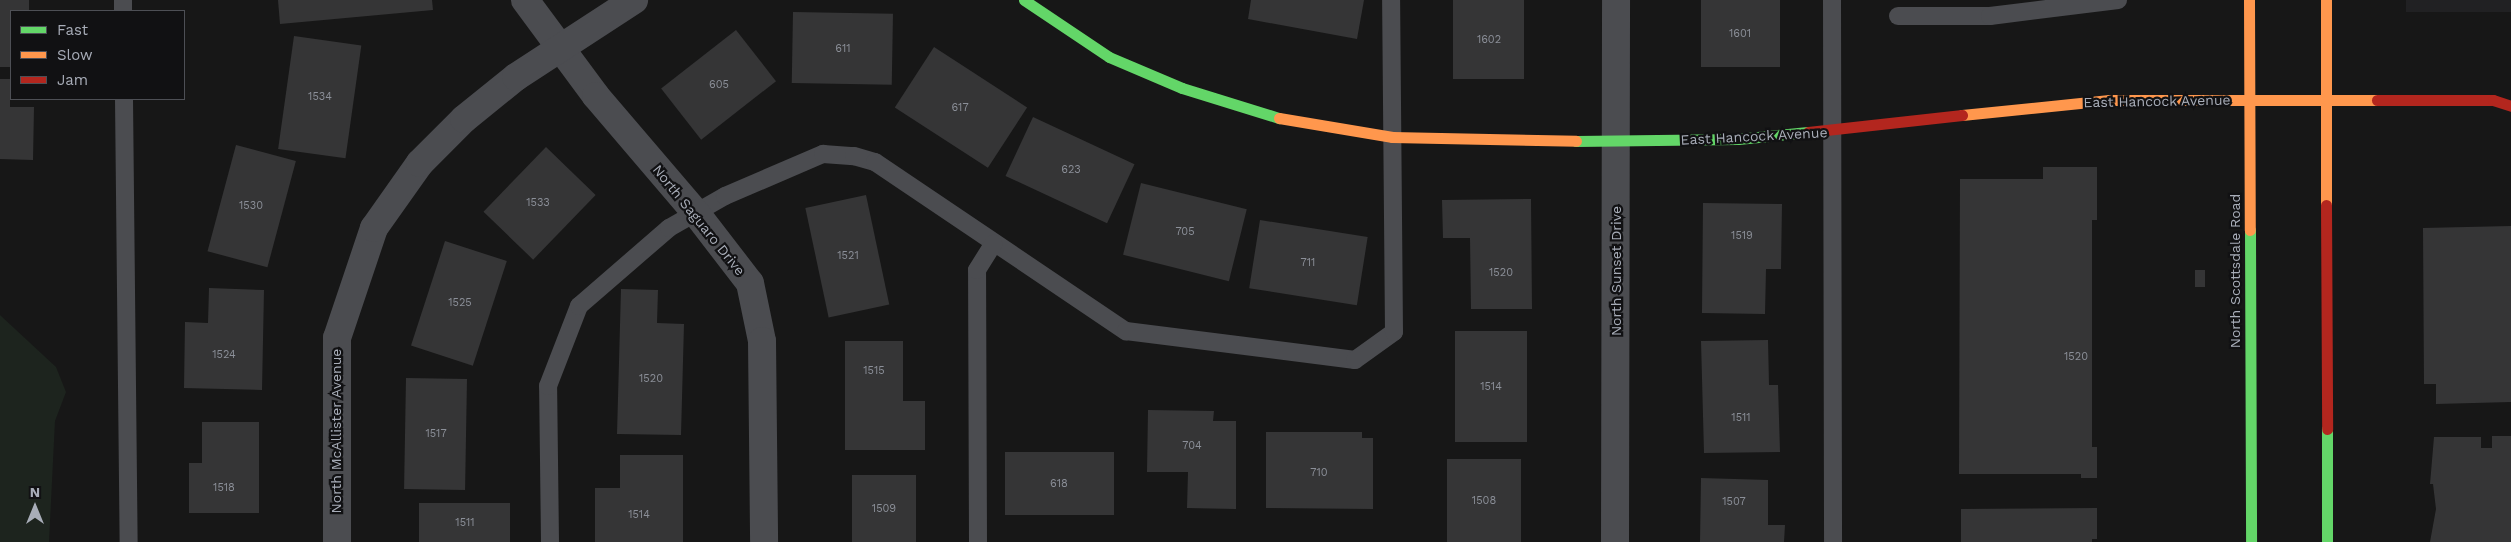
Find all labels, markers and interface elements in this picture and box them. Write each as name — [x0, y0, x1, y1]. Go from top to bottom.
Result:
legend — [10, 10, 185, 100]
text: Fast — [57, 21, 88, 39]
house number: 1601 — [1729, 27, 1751, 41]
house number: 1602 — [1477, 33, 1501, 47]
house number: 611 — [835, 42, 851, 56]
text: Slow — [57, 46, 93, 64]
text: Jam — [57, 71, 88, 89]
house number: 605 — [709, 78, 729, 92]
house number: 1534 — [308, 90, 332, 104]
street label: East Hancock Avenue — [2083, 91, 2231, 111]
house number: 617 — [951, 101, 969, 115]
street label: East Hancock Avenue — [1680, 124, 1828, 148]
street label: North Saguaro Drive — [649, 161, 749, 279]
house number: 623 — [1061, 163, 1081, 177]
street label: North Scottsdale Road — [2227, 194, 2243, 348]
house number: 1533 — [526, 196, 550, 210]
house number: 1530 — [239, 199, 263, 213]
street label: North Sunset Drive — [1608, 206, 1624, 336]
house number: 705 — [1175, 225, 1195, 239]
house number: 1519 — [1731, 229, 1753, 243]
house number: 1521 — [837, 249, 859, 263]
house number: 711 — [1301, 256, 1315, 270]
house number: 1520 — [1489, 266, 1513, 280]
house number: 1525 — [448, 296, 472, 310]
house number: 1524 — [212, 348, 236, 362]
street label: North McAllister Avenue — [328, 348, 344, 514]
house number: 1520 — [2064, 350, 2088, 364]
house number: 1515 — [863, 364, 885, 378]
house number: 1520 — [639, 372, 663, 386]
house number: 1514 — [1480, 380, 1502, 394]
house number: 1511 — [1731, 411, 1751, 425]
house number: 1517 — [425, 427, 447, 441]
house number: 704 — [1182, 439, 1202, 453]
house number: 710 — [1310, 466, 1328, 480]
house number: 618 — [1050, 477, 1068, 491]
house number: 1518 — [213, 481, 235, 495]
north arrow — [10, 482, 60, 532]
text: N — [30, 484, 40, 500]
house number: 1508 — [1472, 494, 1496, 508]
house number: 1507 — [1722, 495, 1746, 509]
house number: 1509 — [872, 502, 896, 516]
house number: 1514 — [628, 508, 650, 522]
house number: 1511 — [455, 516, 475, 530]

